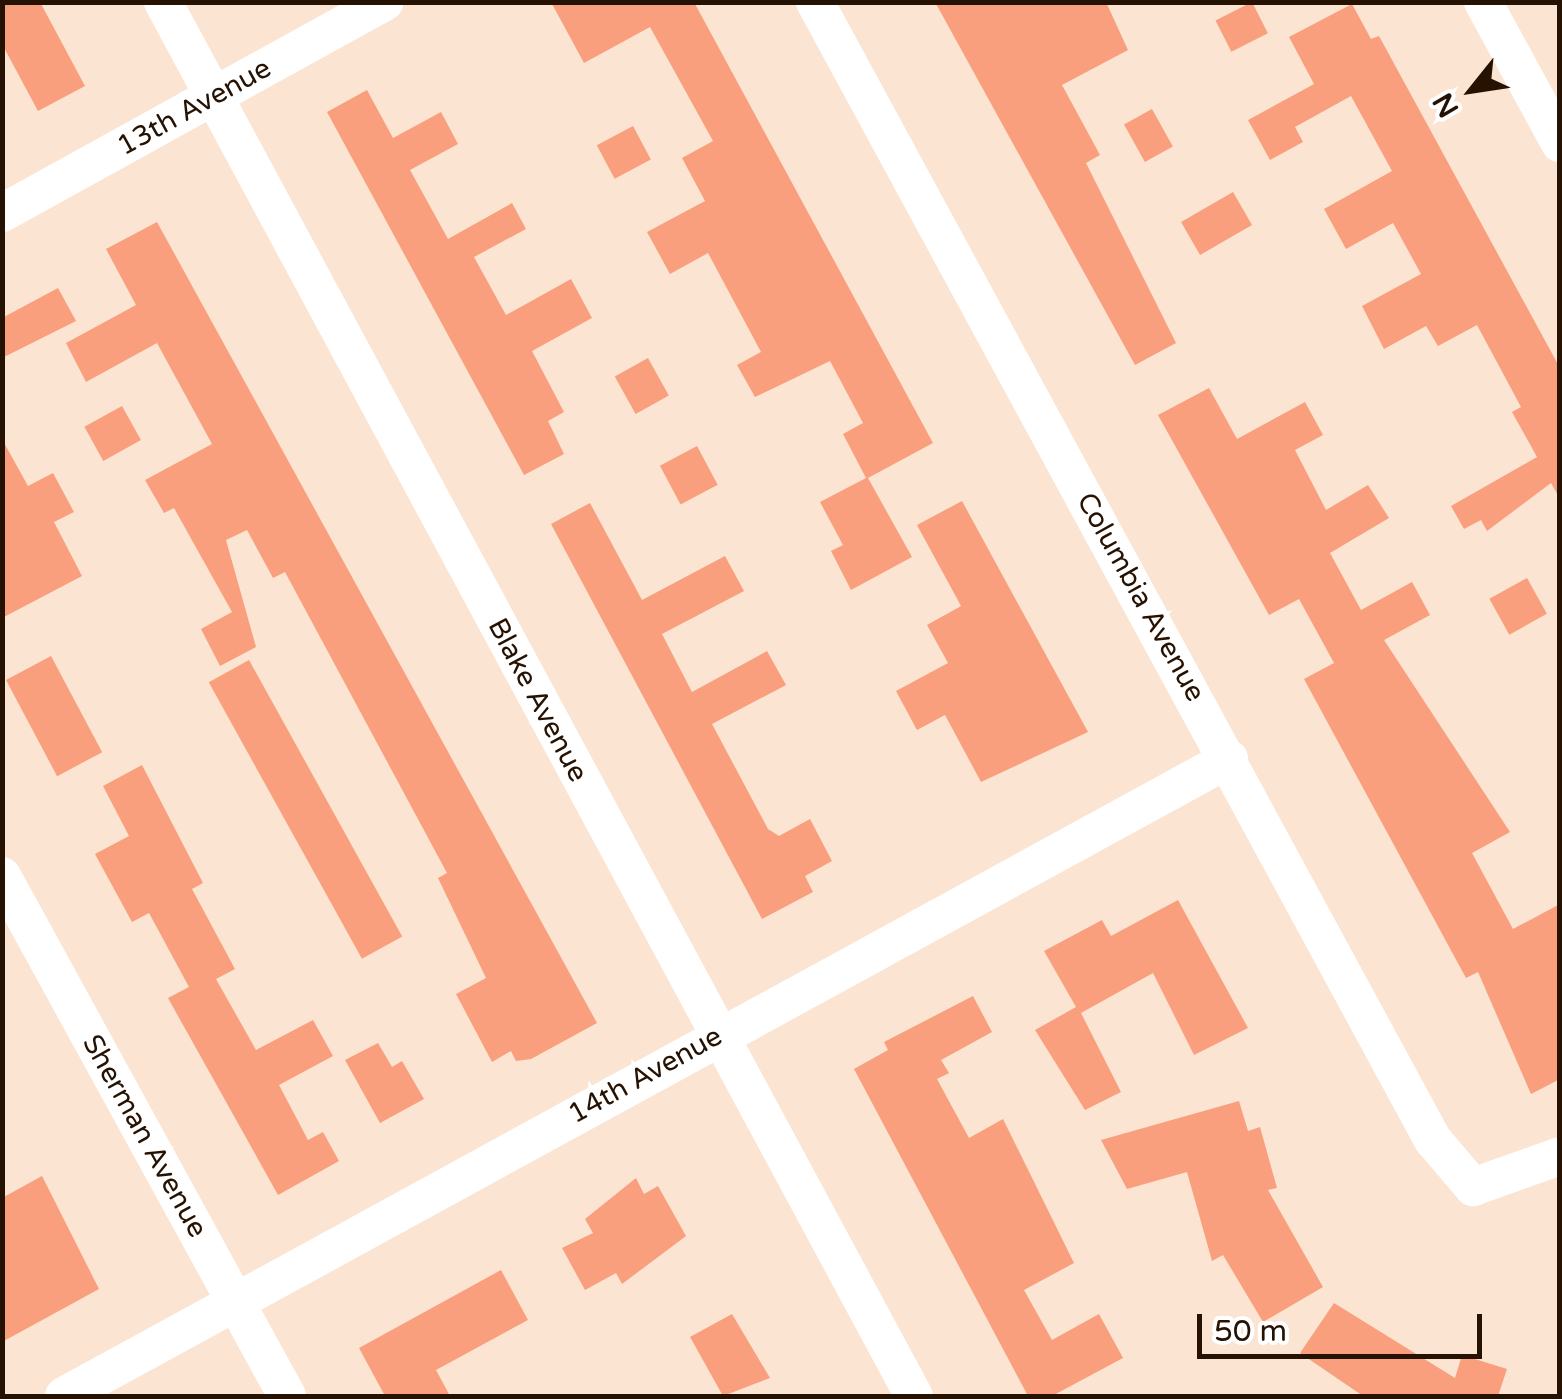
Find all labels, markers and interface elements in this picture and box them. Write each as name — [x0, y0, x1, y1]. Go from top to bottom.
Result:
north arrow — [1422, 40, 1522, 140]
street label: 13th Avenue — [111, 51, 277, 163]
text: N — [1426, 87, 1466, 123]
street label: Columbia Avenue — [1070, 487, 1212, 707]
street label: Blake Avenue — [481, 613, 595, 787]
street label: 14th Avenue — [562, 1019, 728, 1131]
street label: Sherman Avenue — [75, 1029, 215, 1243]
scale bar — [1202, 1294, 1487, 1356]
text: 50 m — [1214, 1313, 1287, 1350]

